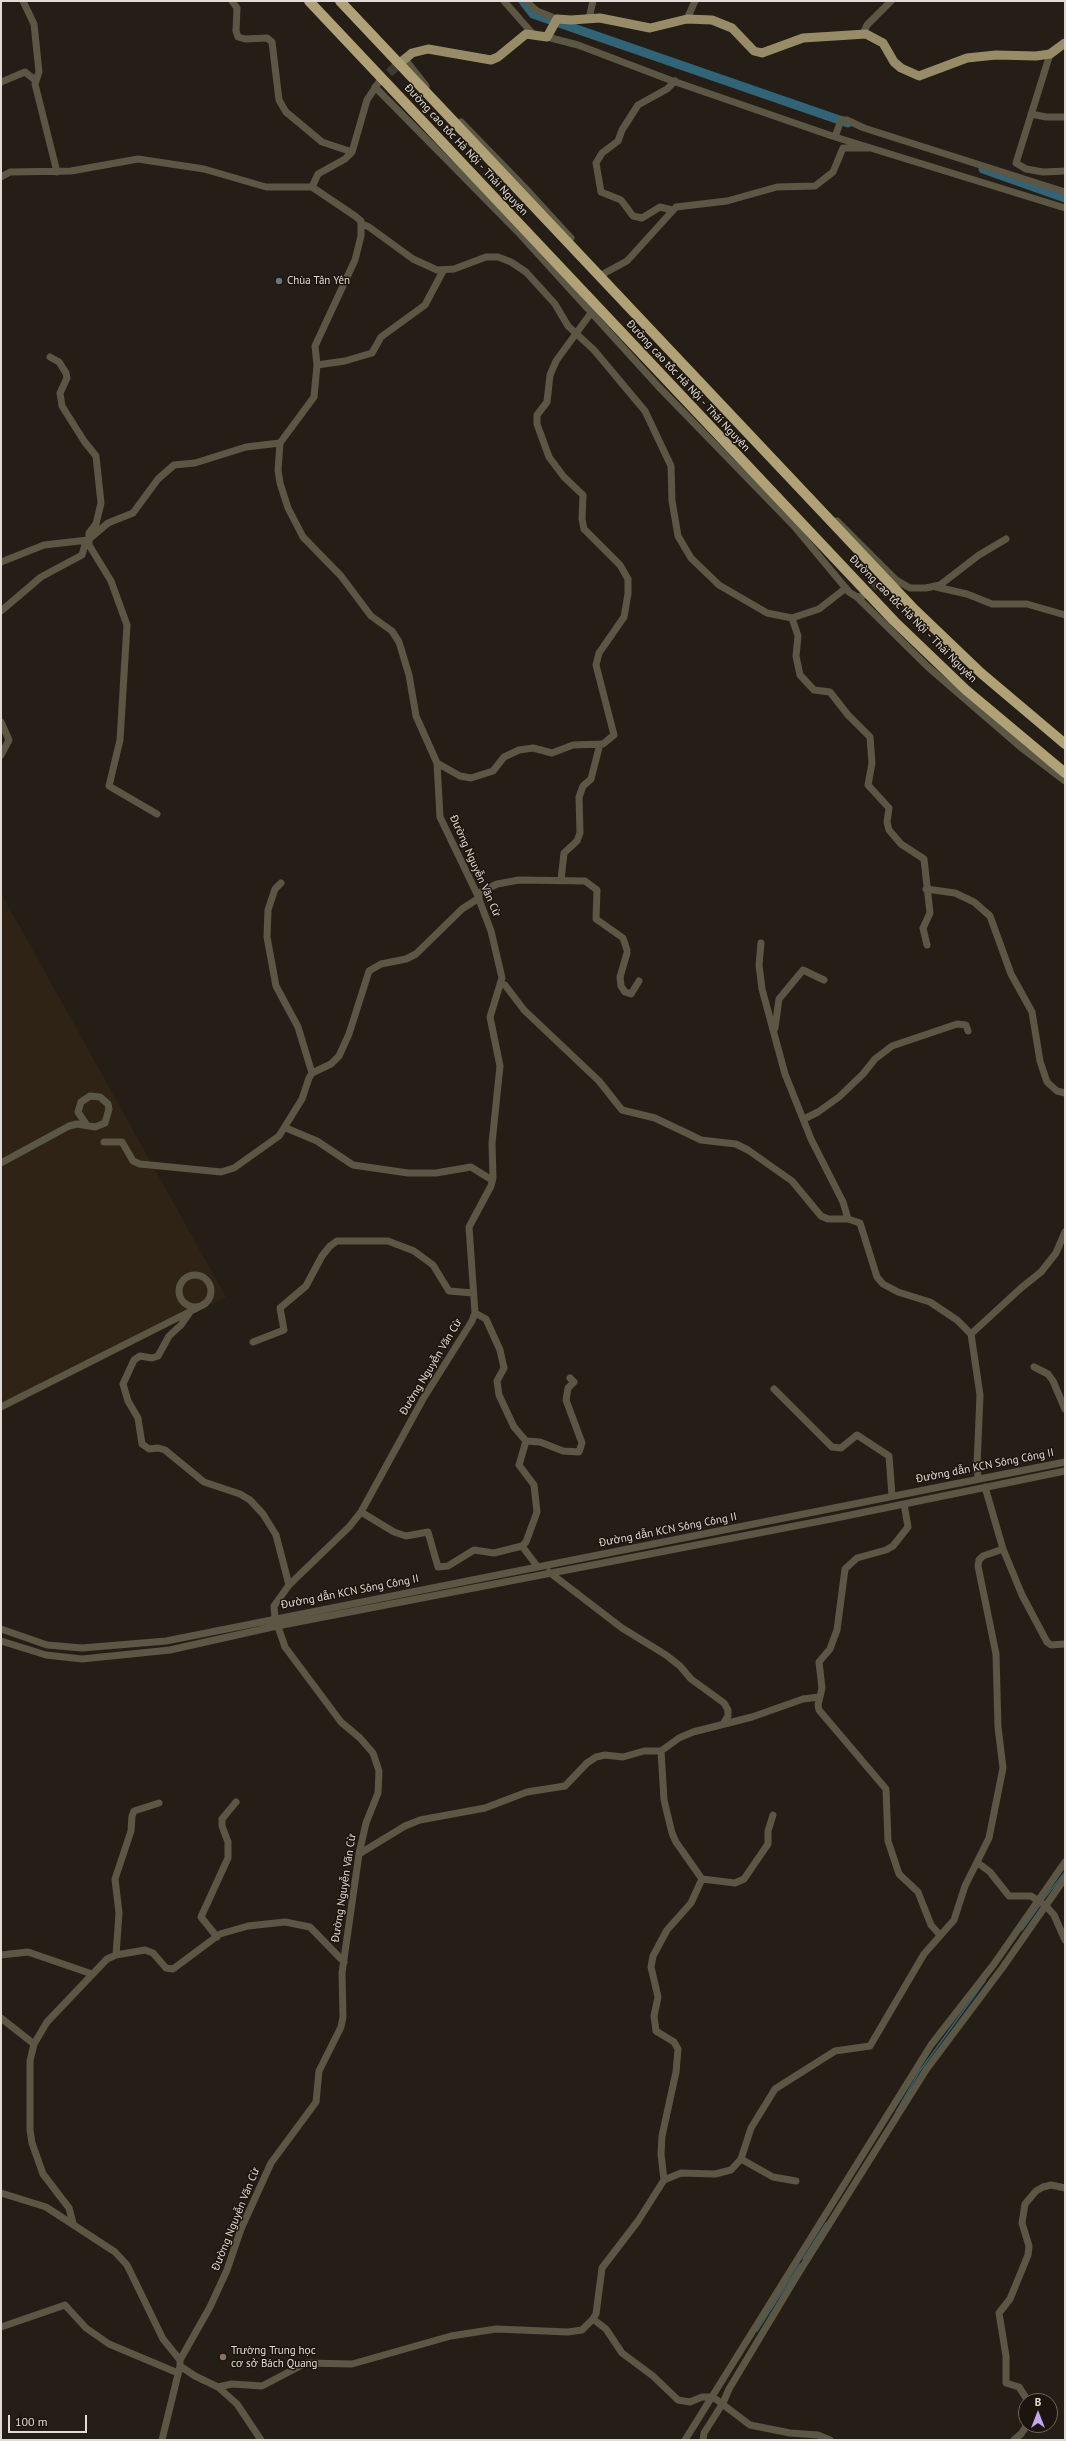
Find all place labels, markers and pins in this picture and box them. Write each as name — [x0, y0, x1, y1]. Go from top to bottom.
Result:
place label: Chùa Tân Yên — [287, 274, 350, 288]
marker: Chùa Tân Yên — [274, 276, 284, 286]
place label: Trường Trung học cơ sở Bách Quang — [231, 2344, 318, 2370]
marker: Trường Trung học cơ sở Bách Quang — [218, 2352, 228, 2362]

